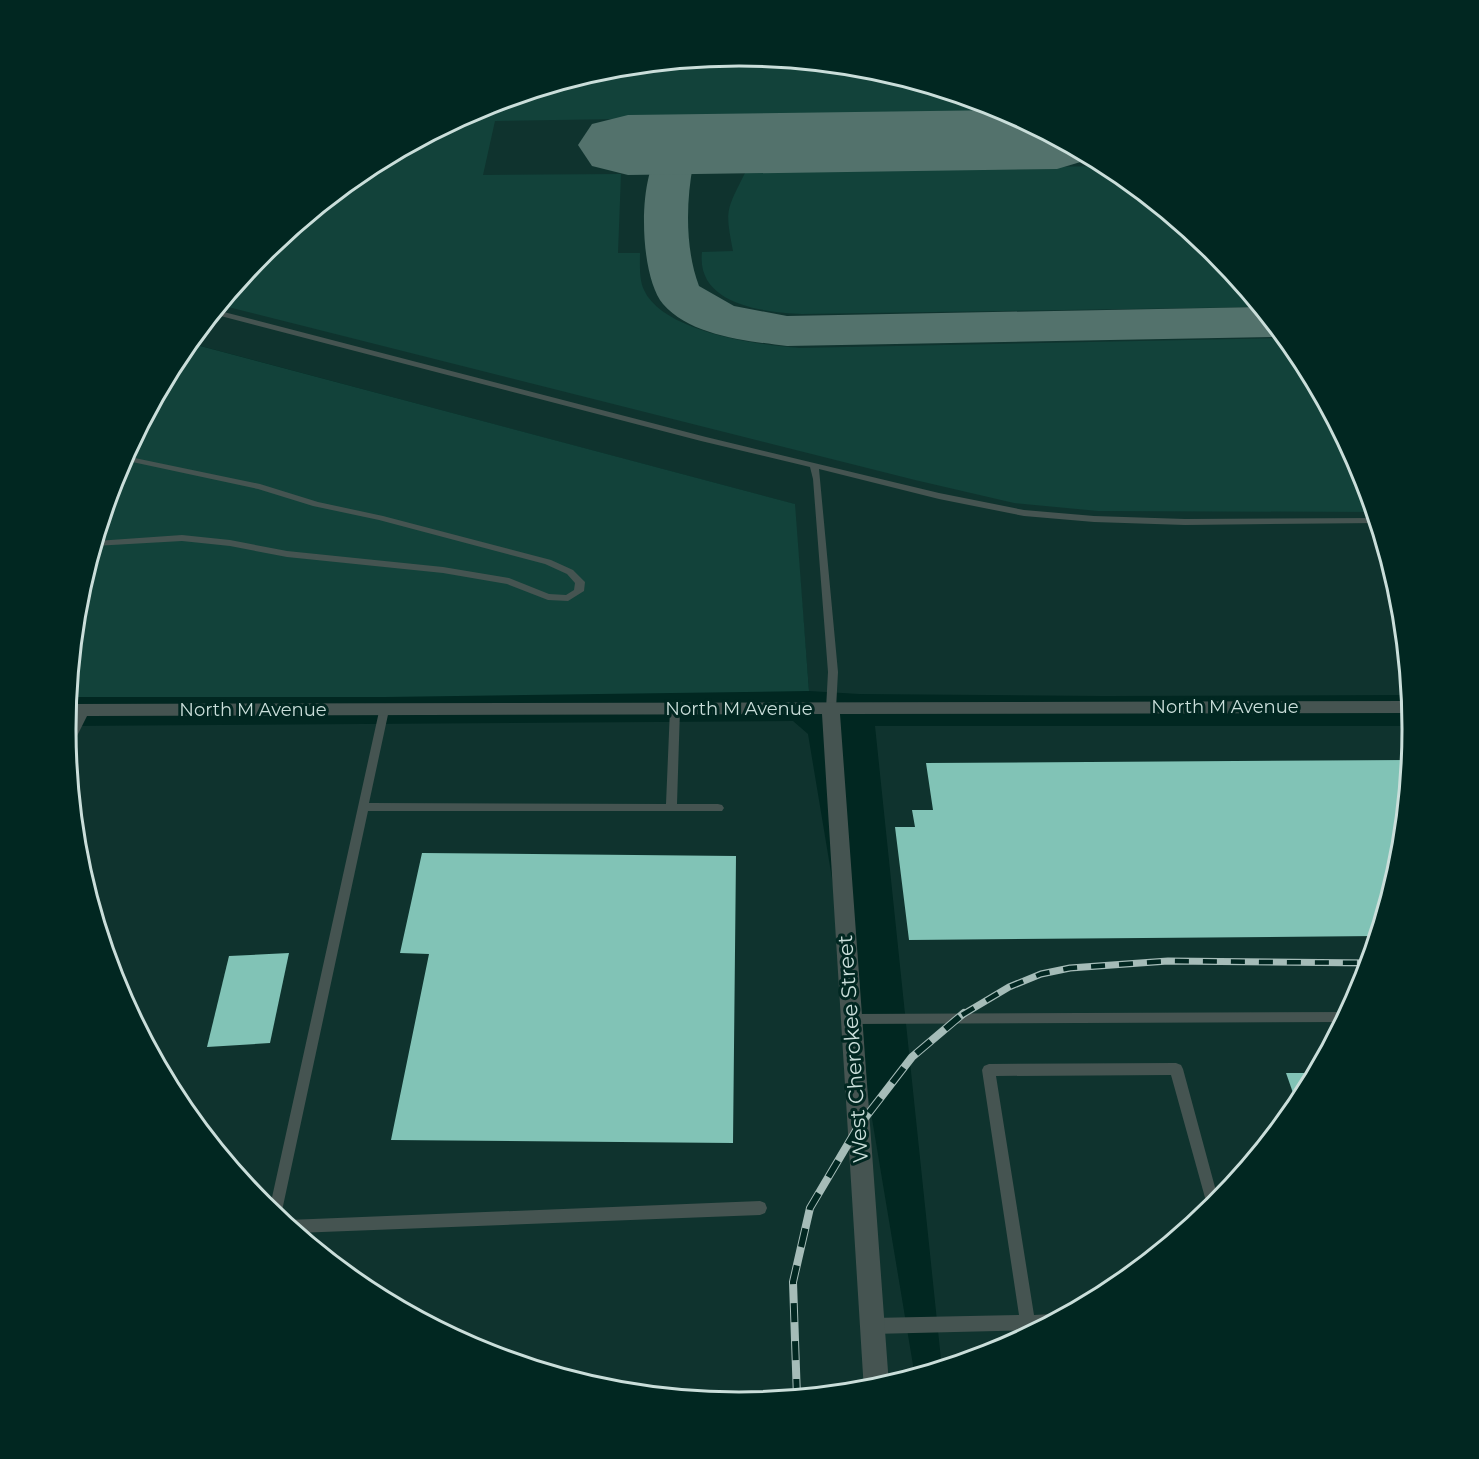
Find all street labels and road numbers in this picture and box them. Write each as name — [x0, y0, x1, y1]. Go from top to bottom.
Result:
street label: North M Avenue — [1151, 696, 1299, 718]
street label: North M Avenue — [665, 698, 813, 720]
street label: North M Avenue — [179, 699, 327, 721]
street label: West Cherokee Street — [832, 934, 873, 1164]

